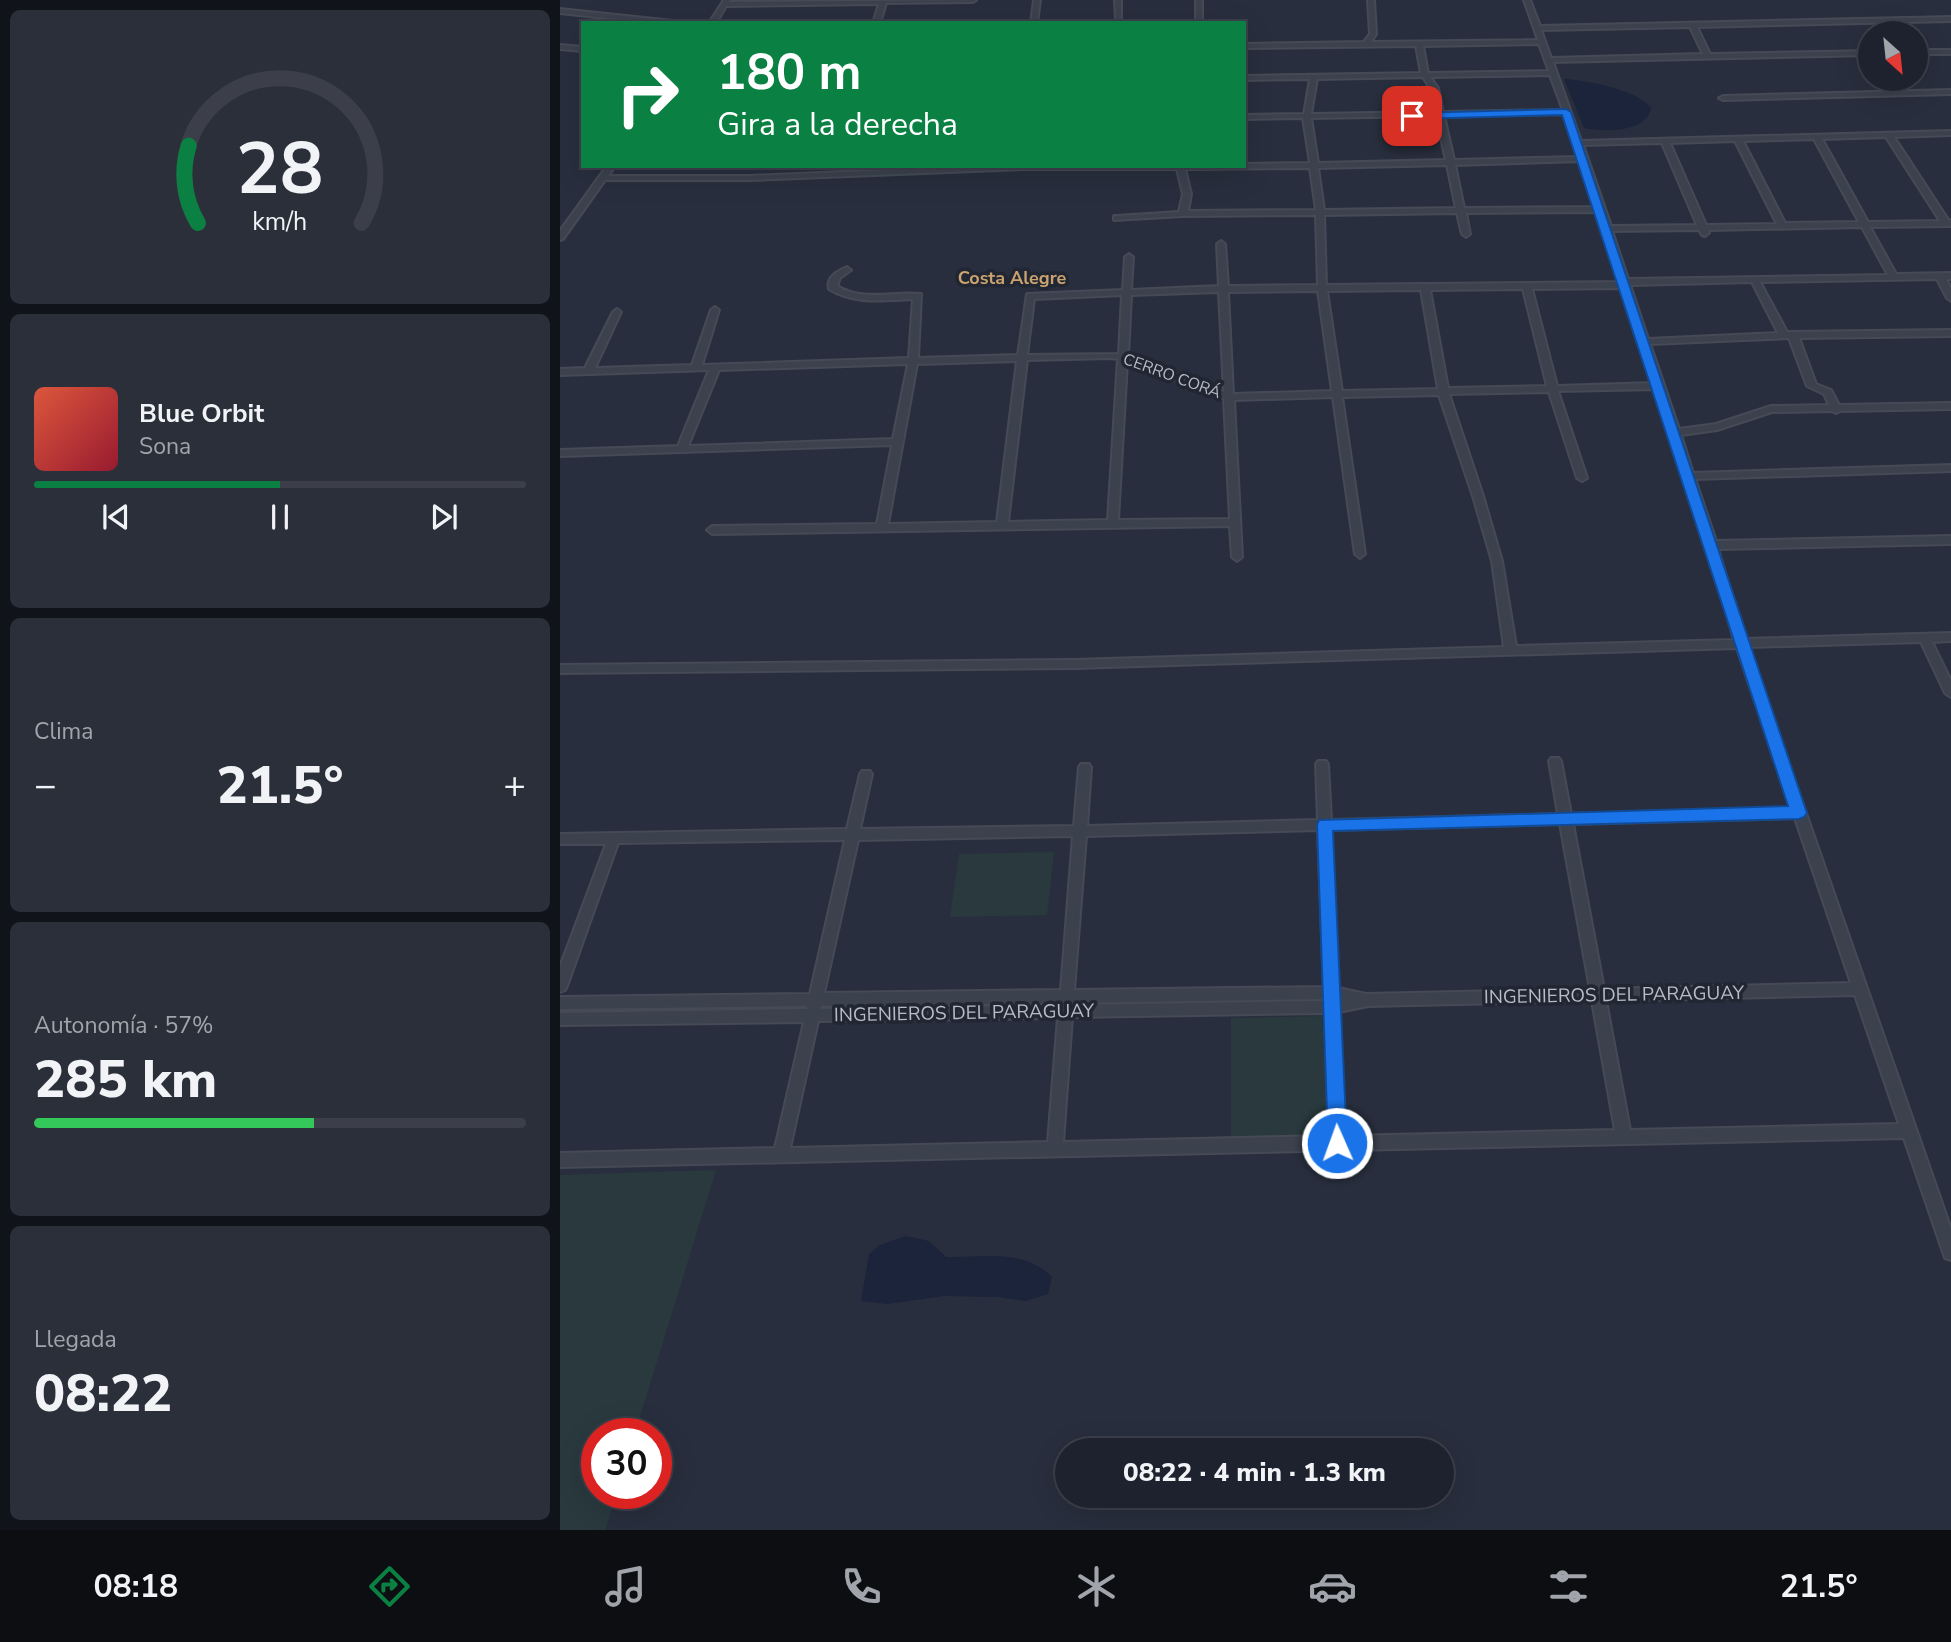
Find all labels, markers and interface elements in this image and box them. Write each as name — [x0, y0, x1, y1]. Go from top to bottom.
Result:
north arrow — [1858, 21, 1928, 91]
map controls — [1858, 21, 1928, 91]
text: 180 m — [717, 39, 861, 106]
icon: right — [602, 49, 693, 140]
pin — [1382, 86, 1442, 146]
icon: arrive — [1393, 97, 1431, 135]
text: Gira a la derecha — [717, 103, 958, 146]
text: 28 — [236, 119, 324, 219]
text: km/h — [252, 205, 308, 239]
district label: Costa Alegre — [958, 266, 1067, 290]
street label: CERRO CORÁ — [1120, 348, 1224, 404]
text: Blue Orbit — [139, 396, 264, 431]
text: Sona — [139, 431, 191, 462]
icon: previous — [97, 498, 135, 536]
icon: pause — [261, 498, 299, 536]
icon: next — [425, 498, 463, 536]
text: Clima — [34, 716, 94, 747]
text: 21.5° — [216, 750, 344, 821]
text: − — [34, 760, 57, 811]
text: + — [503, 760, 526, 811]
street label: INGENIEROS DEL PARAGUAY — [1484, 980, 1745, 1010]
street label: INGENIEROS DEL PARAGUAY — [834, 998, 1095, 1028]
text: Autonomía · 57% — [34, 1010, 214, 1041]
text: 285 km — [34, 1044, 217, 1115]
position arrow — [1300, 1106, 1374, 1180]
text: Llegada — [34, 1324, 117, 1355]
text: 08:22 — [34, 1358, 172, 1429]
speed limit sign: 30 — [581, 1418, 672, 1509]
text: 08:22 · 4 min · 1.3 km — [1123, 1455, 1386, 1490]
icon: directions — [365, 1562, 414, 1611]
icon: music — [601, 1562, 650, 1611]
icon: phone — [837, 1562, 886, 1611]
icon: climate — [1072, 1562, 1121, 1611]
icon: car — [1308, 1562, 1357, 1611]
icon: filters — [1544, 1562, 1593, 1611]
text: 08:18 — [93, 1565, 178, 1608]
text: 21.5° — [1780, 1565, 1858, 1608]

